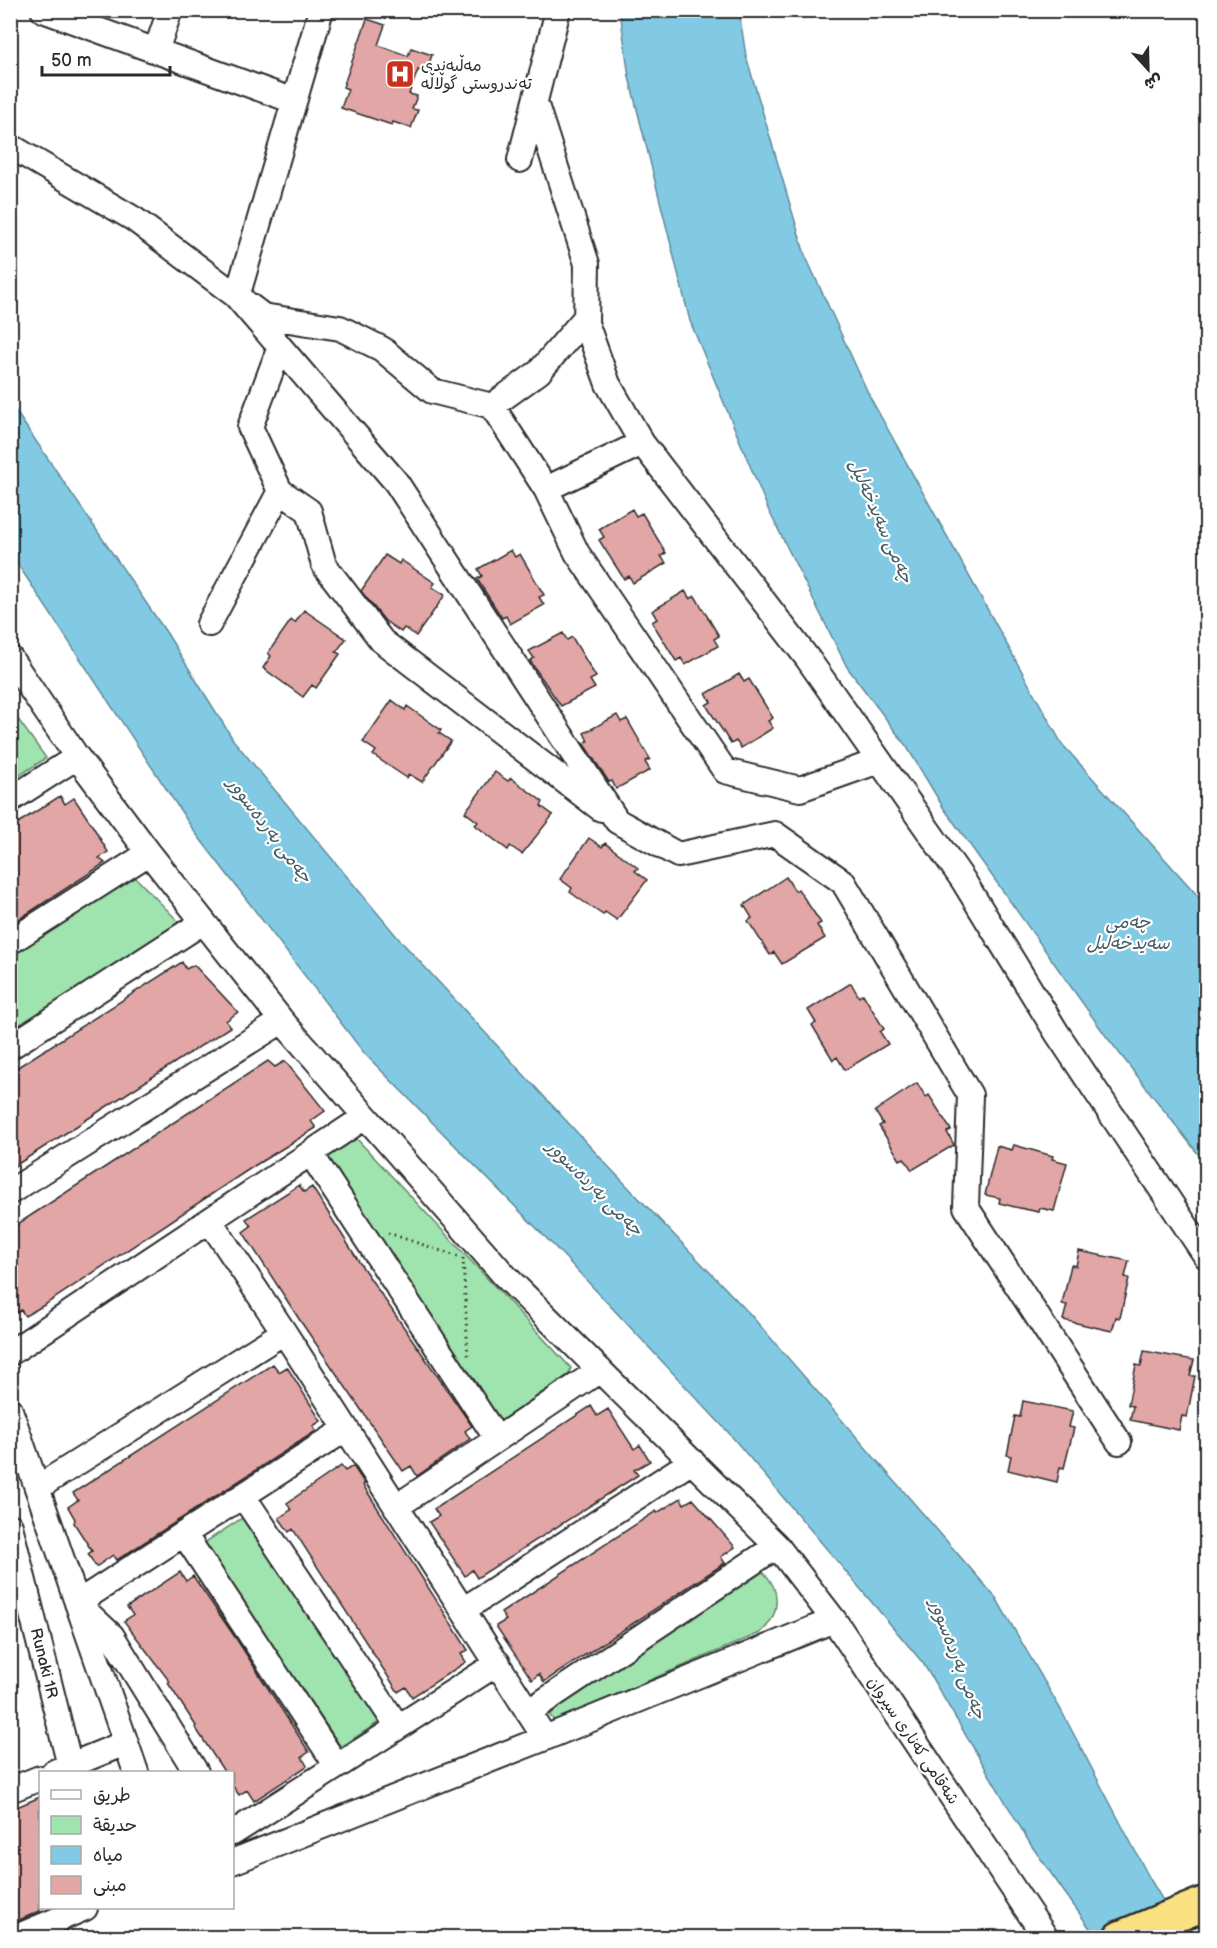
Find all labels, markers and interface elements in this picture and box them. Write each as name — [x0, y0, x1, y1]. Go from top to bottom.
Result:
scale bar — [42, 39, 170, 77]
north arrow — [1118, 39, 1178, 99]
text: 50 m — [51, 50, 92, 71]
place label: مەڵبەندی تەندروستی گوڵاڵە — [421, 54, 532, 94]
hospital icon: مەڵبەندی تەندروستی گوڵاڵە — [384, 58, 416, 90]
text: ش — [1141, 69, 1165, 94]
water label: چەمی سەیدخەلیل — [843, 456, 917, 587]
water label: چەمی بەردەسوور — [221, 772, 316, 888]
water label: چەمی سەیدخەلیل — [1086, 912, 1171, 954]
water label: چەمی بەردەسوور — [540, 1135, 647, 1242]
water label: چەمی بەردەسوور — [923, 1594, 990, 1723]
street label: Runaki 1R — [26, 1626, 61, 1701]
street label: شەقامی کەناری سیروان — [863, 1673, 963, 1808]
legend — [39, 1771, 234, 1909]
text: طريق — [93, 1785, 131, 1806]
text: حديقة — [93, 1815, 137, 1836]
text: مياه — [93, 1845, 123, 1866]
text: مبنى — [93, 1875, 127, 1896]

